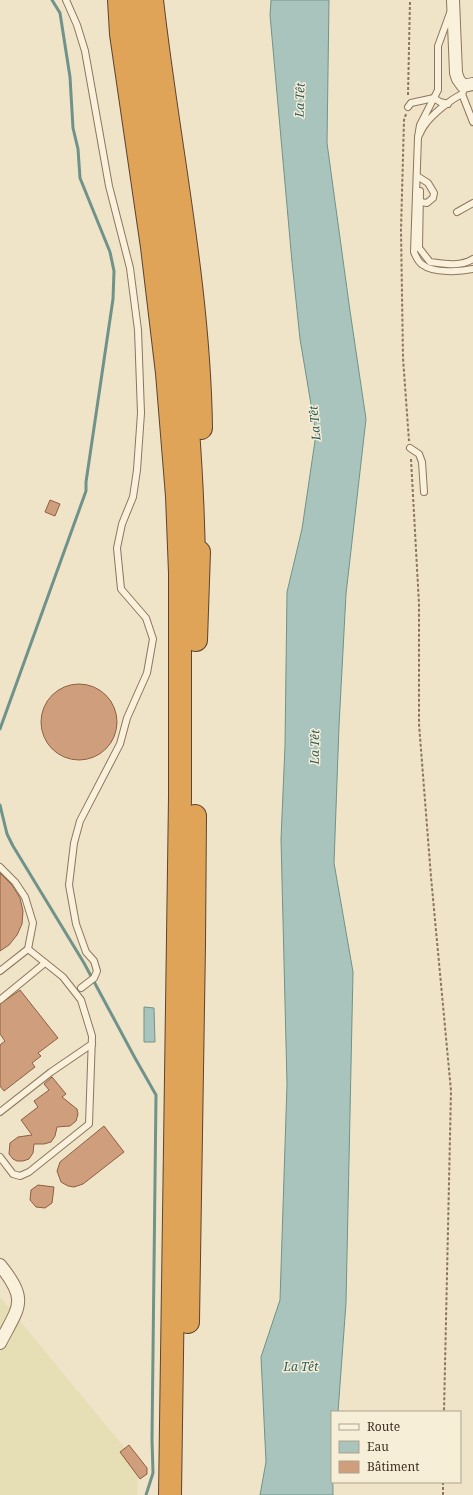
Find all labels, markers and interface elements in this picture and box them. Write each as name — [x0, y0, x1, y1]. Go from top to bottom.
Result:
water label: La Têt — [290, 82, 309, 119]
water label: La Têt — [304, 404, 325, 442]
water label: La Têt — [306, 729, 323, 766]
water label: La Têt — [283, 1358, 319, 1375]
legend — [331, 1411, 461, 1483]
text: Route — [367, 1418, 400, 1435]
text: Eau — [367, 1438, 389, 1455]
text: Bâtiment — [367, 1458, 419, 1475]

